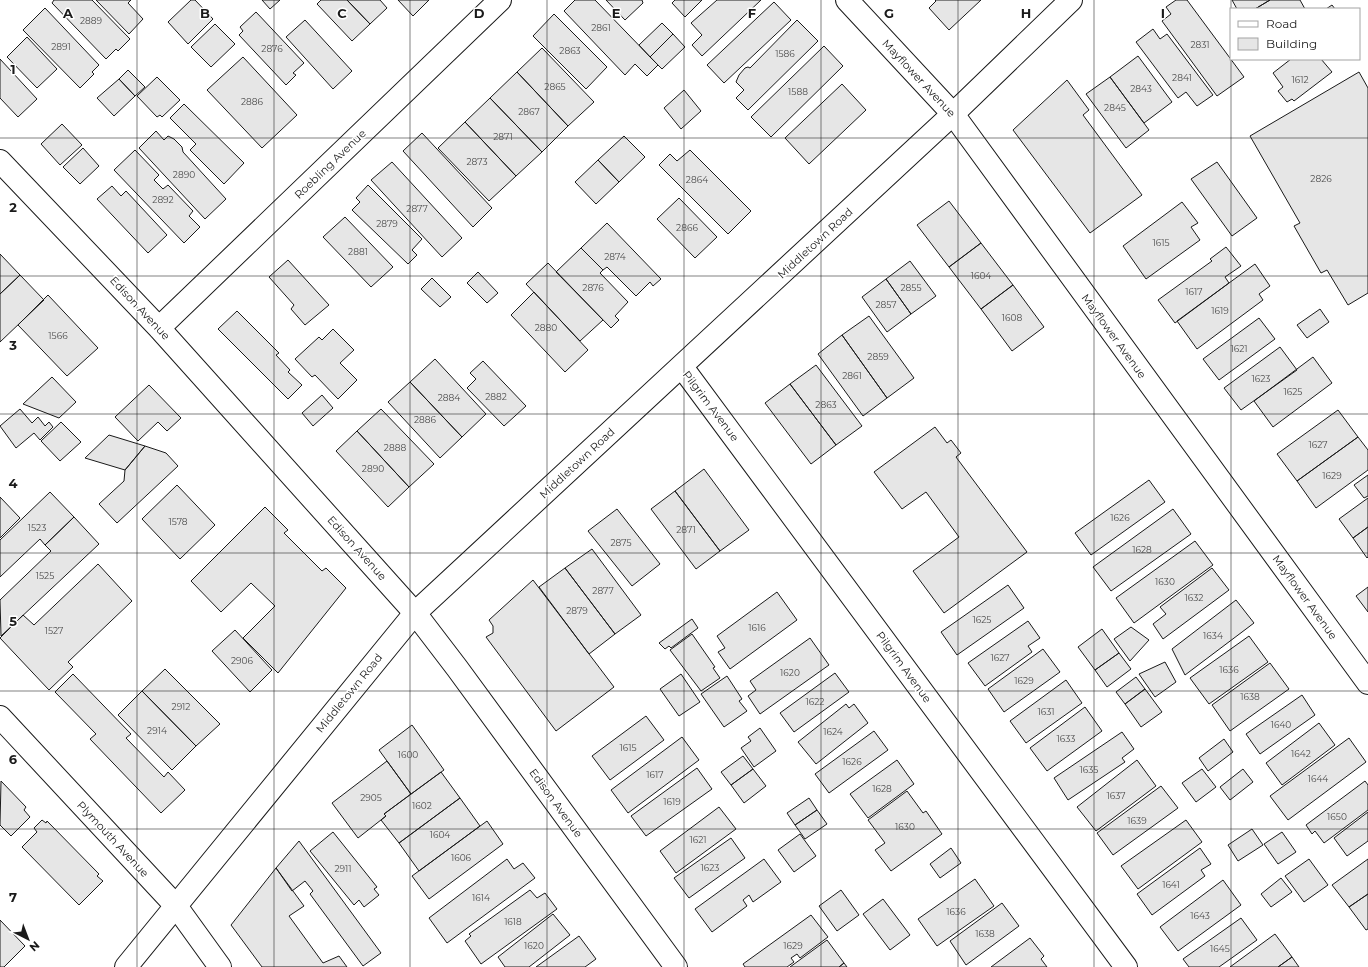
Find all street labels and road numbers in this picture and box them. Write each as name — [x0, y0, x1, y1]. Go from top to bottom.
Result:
street label: Mayflower Avenue — [879, 36, 959, 120]
street label: Roebling Avenue — [291, 126, 369, 202]
street label: Middletown Road — [774, 205, 856, 281]
street label: Edison Avenue — [107, 273, 173, 343]
street label: Mayflower Avenue — [1079, 291, 1150, 381]
street label: Pilgrim Avenue — [680, 368, 742, 444]
street label: Middletown Road — [536, 425, 618, 501]
street label: Edison Avenue — [324, 513, 390, 583]
street label: Mayflower Avenue — [1270, 552, 1341, 642]
street label: Pilgrim Avenue — [873, 629, 935, 706]
street label: Middletown Road — [313, 651, 385, 735]
street label: Edison Avenue — [526, 766, 586, 840]
street label: Plymouth Avenue — [74, 798, 152, 880]

